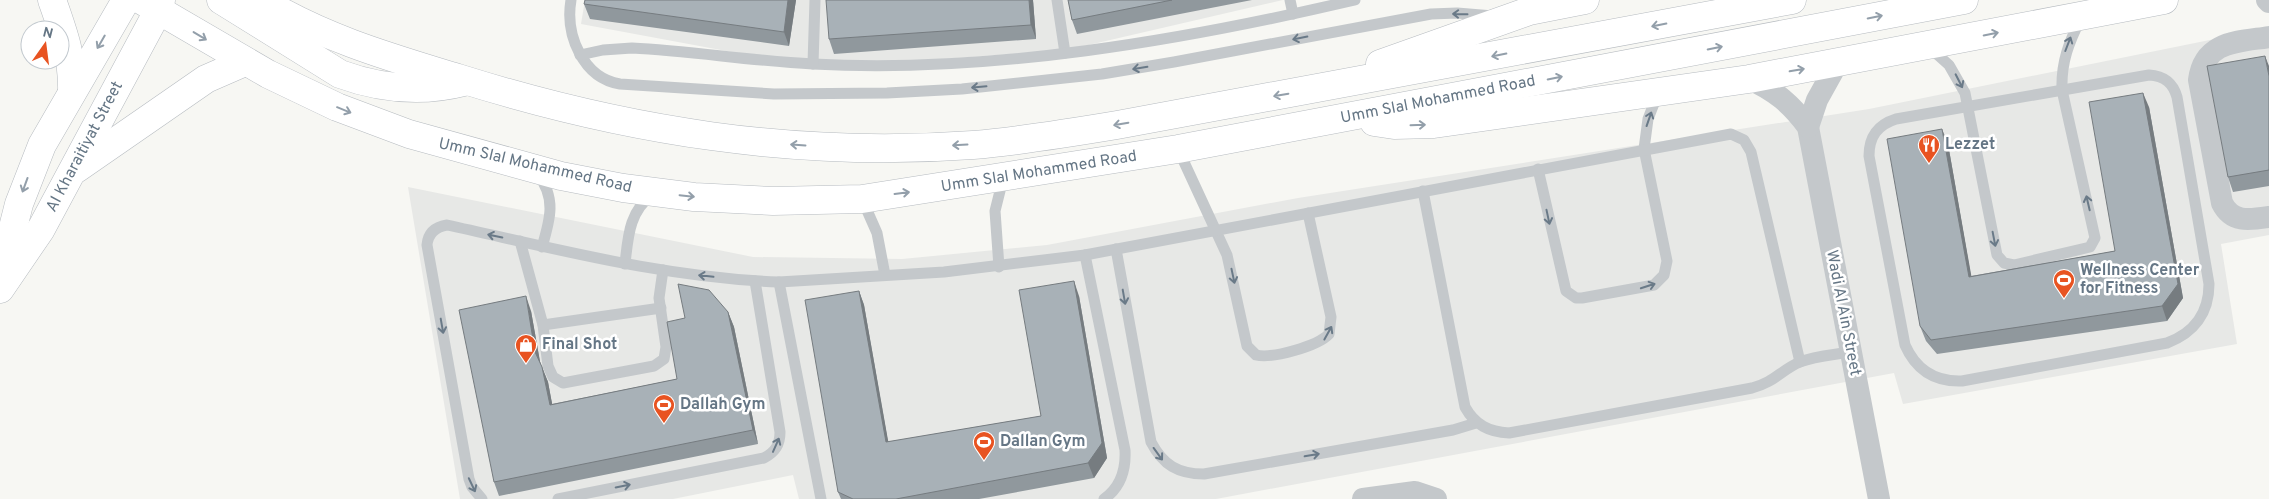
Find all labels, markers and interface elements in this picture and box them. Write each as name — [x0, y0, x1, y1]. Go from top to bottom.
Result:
one-way arrow — [1453, 9, 1469, 18]
one-way arrow — [1866, 12, 1882, 22]
north arrow — [20, 20, 70, 70]
one-way arrow — [1651, 21, 1667, 30]
text: N — [41, 24, 55, 43]
one-way arrow — [1983, 28, 1999, 38]
one-way arrow — [192, 31, 206, 41]
one-way arrow — [1292, 34, 1308, 44]
one-way arrow — [96, 35, 106, 49]
one-way arrow — [2064, 37, 2074, 52]
one-way arrow — [1707, 42, 1723, 52]
one-way arrow — [1491, 50, 1507, 60]
one-way arrow — [1133, 63, 1149, 73]
one-way arrow — [1789, 65, 1805, 75]
street label: Umm Slal Mohammed Road — [1339, 71, 1537, 129]
one-way arrow — [1547, 73, 1563, 82]
one-way arrow — [1955, 73, 1964, 88]
street label: Al Kharaitiyat Street — [42, 78, 128, 216]
one-way arrow — [971, 83, 987, 92]
one-way arrow — [1273, 91, 1289, 101]
one-way arrow — [336, 106, 351, 115]
one-way arrow — [1644, 111, 1654, 127]
one-way arrow — [1113, 120, 1129, 130]
one-way arrow — [1410, 120, 1426, 130]
restaurant icon: Lezzet — [1917, 133, 1941, 164]
street label: Umm Slal Mohammed Road — [436, 134, 634, 198]
place label: Lezzet — [1945, 135, 1995, 155]
one-way arrow — [790, 141, 806, 150]
one-way arrow — [952, 141, 968, 150]
street label: Umm Slal Mohammed Road — [940, 147, 1138, 197]
one-way arrow — [20, 177, 29, 193]
one-way arrow — [894, 188, 910, 198]
one-way arrow — [679, 192, 695, 201]
one-way arrow — [2082, 195, 2092, 211]
one-way arrow — [1544, 208, 1554, 224]
one-way arrow — [487, 231, 503, 240]
one-way arrow — [1989, 231, 1999, 247]
street label: Wadi Al Ain Street — [1821, 248, 1865, 378]
place label: Wellness Center for Fitness — [2080, 261, 2200, 299]
one-way arrow — [1228, 268, 1238, 284]
sports icon: Wellness Center for Fitness — [2052, 268, 2076, 299]
one-way arrow — [698, 271, 714, 281]
one-way arrow — [1640, 281, 1655, 290]
one-way arrow — [1120, 288, 1130, 304]
one-way arrow — [437, 317, 447, 333]
one-way arrow — [1323, 326, 1333, 340]
shop icon: Final Shot — [514, 333, 538, 364]
place label: Final Shot — [542, 335, 617, 355]
sports icon: Dallah Gym — [652, 393, 676, 424]
place label: Dallah Gym — [680, 395, 766, 415]
sports icon: Dallan Gym — [972, 430, 996, 461]
place label: Dallan Gym — [1000, 432, 1086, 452]
one-way arrow — [772, 438, 782, 453]
one-way arrow — [1153, 447, 1164, 461]
one-way arrow — [1304, 449, 1320, 459]
one-way arrow — [468, 477, 477, 492]
one-way arrow — [615, 481, 631, 490]

